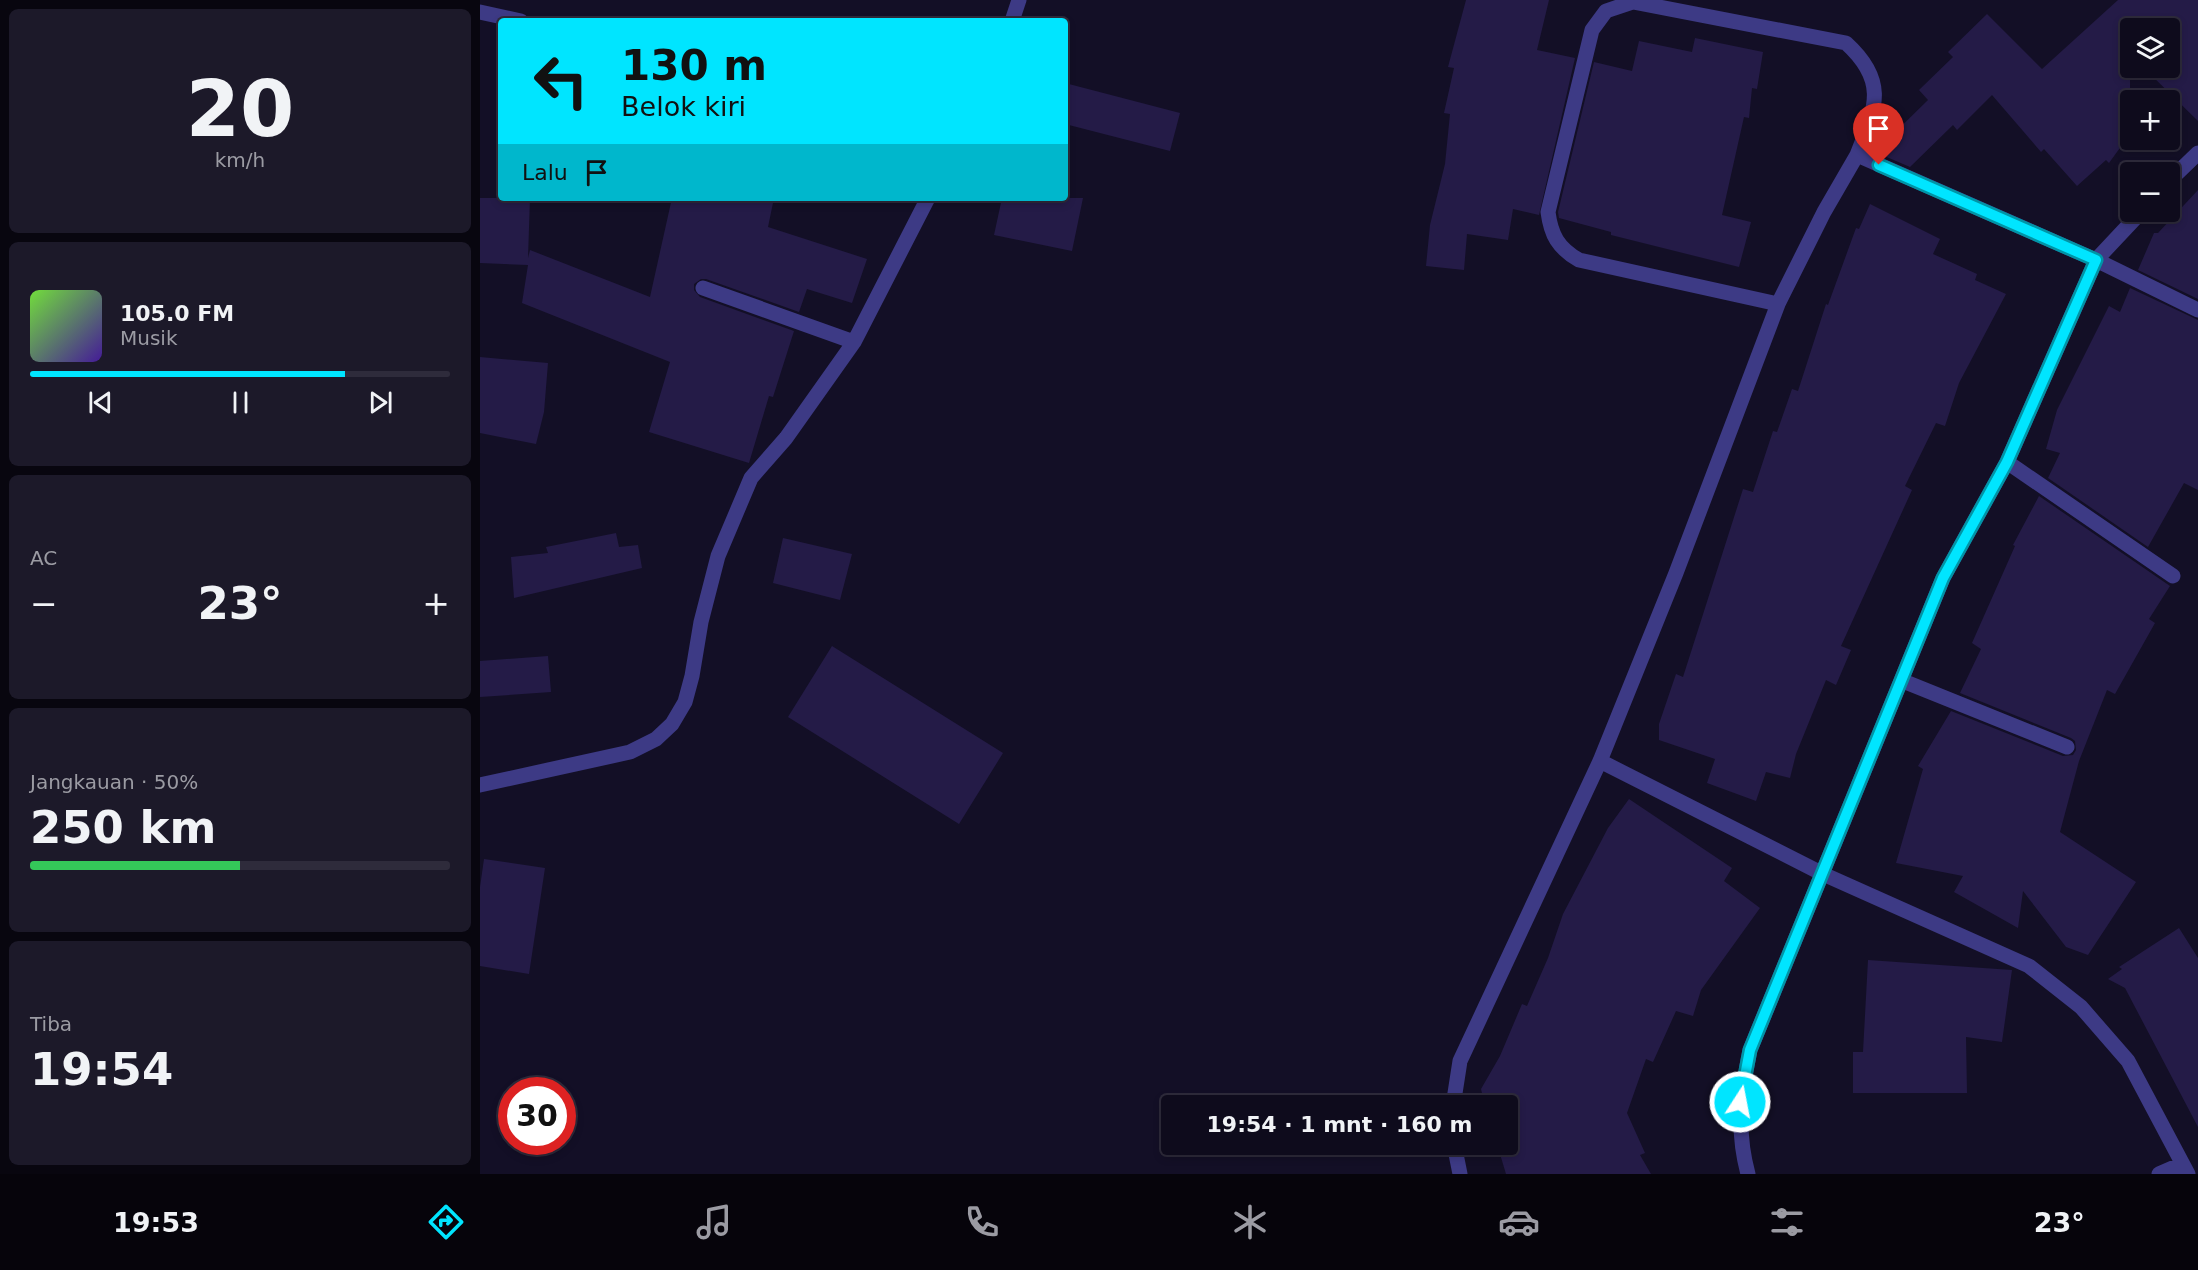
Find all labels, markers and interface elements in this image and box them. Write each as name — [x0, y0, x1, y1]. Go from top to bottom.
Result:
map controls — [2120, 18, 2180, 222]
button: layers — [2120, 18, 2180, 78]
text: 130 m — [621, 41, 767, 90]
icon: left — [522, 42, 600, 120]
text: 20 — [186, 64, 294, 154]
button: + — [2120, 90, 2180, 150]
text: Belok kiri — [621, 91, 746, 122]
pin — [1853, 103, 1904, 165]
icon: arrive — [1862, 112, 1895, 145]
text: km/h — [215, 148, 265, 172]
icon: arrive — [580, 156, 613, 189]
text: Lalu — [522, 160, 568, 185]
button: − — [2120, 162, 2180, 222]
text: 105.0 FM — [120, 301, 234, 326]
text: Musik — [120, 326, 178, 350]
icon: previous — [84, 386, 117, 419]
icon: pause — [224, 386, 257, 419]
icon: next — [364, 386, 397, 419]
text: AC — [30, 546, 57, 570]
text: 23° — [197, 577, 283, 630]
text: − — [30, 584, 58, 623]
text: + — [422, 584, 450, 623]
text: Jangkauan · 50% — [30, 770, 198, 794]
text: 250 km — [30, 801, 216, 854]
text: Tiba — [30, 1012, 72, 1036]
text: 19:54 — [30, 1043, 173, 1096]
position arrow — [1708, 1070, 1772, 1134]
speed limit sign: 30 — [498, 1077, 576, 1155]
text: 19:54 · 1 mnt · 160 m — [1207, 1112, 1472, 1137]
icon: directions — [425, 1201, 467, 1243]
icon: music — [693, 1201, 735, 1243]
icon: phone — [961, 1201, 1003, 1243]
icon: climate — [1229, 1201, 1271, 1243]
icon: car — [1498, 1201, 1540, 1243]
icon: filters — [1766, 1201, 1808, 1243]
text: 19:53 — [113, 1207, 199, 1238]
text: 23° — [2034, 1207, 2085, 1238]

